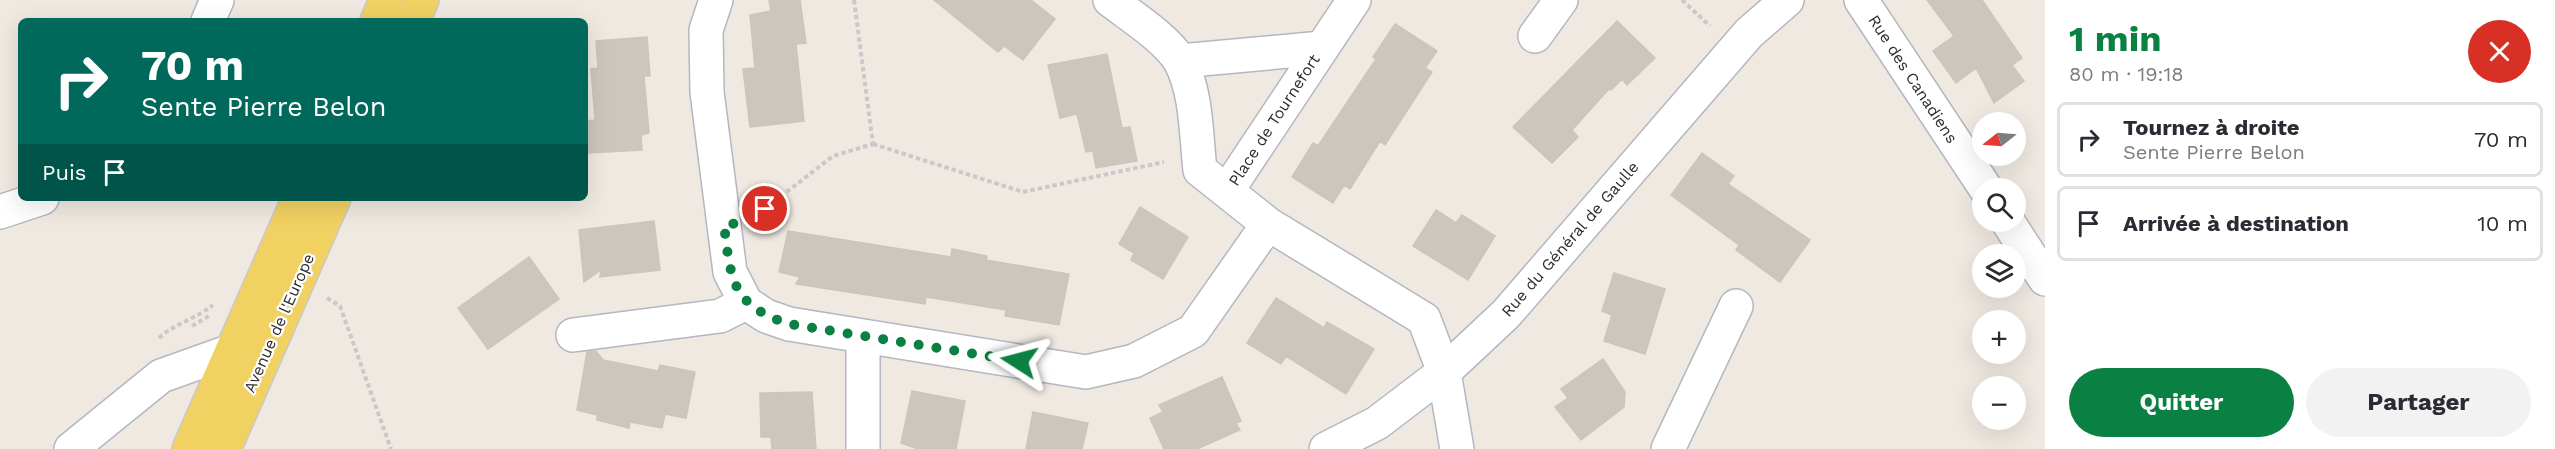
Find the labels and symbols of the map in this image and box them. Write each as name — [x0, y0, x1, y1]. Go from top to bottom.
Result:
street label: Rue des Canadiens — [1864, 11, 1962, 147]
street label: Place de Tournefort — [1224, 50, 1324, 189]
north arrow — [1972, 112, 2026, 166]
street label: Rue du Général de Gaulle — [1497, 157, 1643, 321]
pin — [739, 183, 790, 234]
street label: Avenue de l'Europe — [240, 251, 318, 395]
position arrow — [987, 329, 1051, 393]

